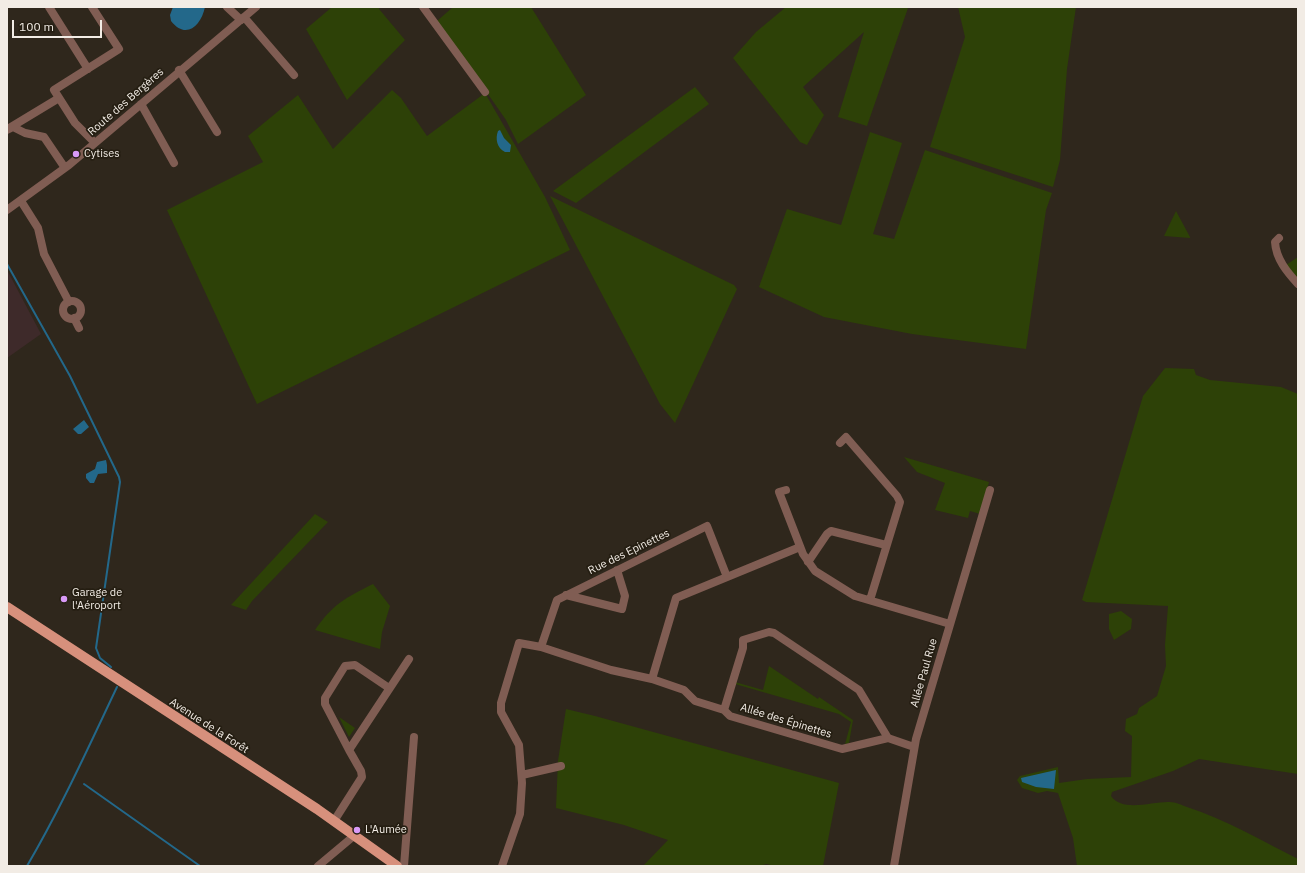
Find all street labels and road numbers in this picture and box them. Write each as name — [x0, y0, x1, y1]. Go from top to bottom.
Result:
street label: Route des Bergères — [85, 65, 167, 139]
street label: Rue des Epinettes — [586, 527, 672, 577]
street label: Allée Paul Rue — [908, 637, 940, 709]
street label: Avenue de la Forêt — [167, 695, 251, 757]
street label: Allée des Épinettes — [739, 701, 833, 741]

